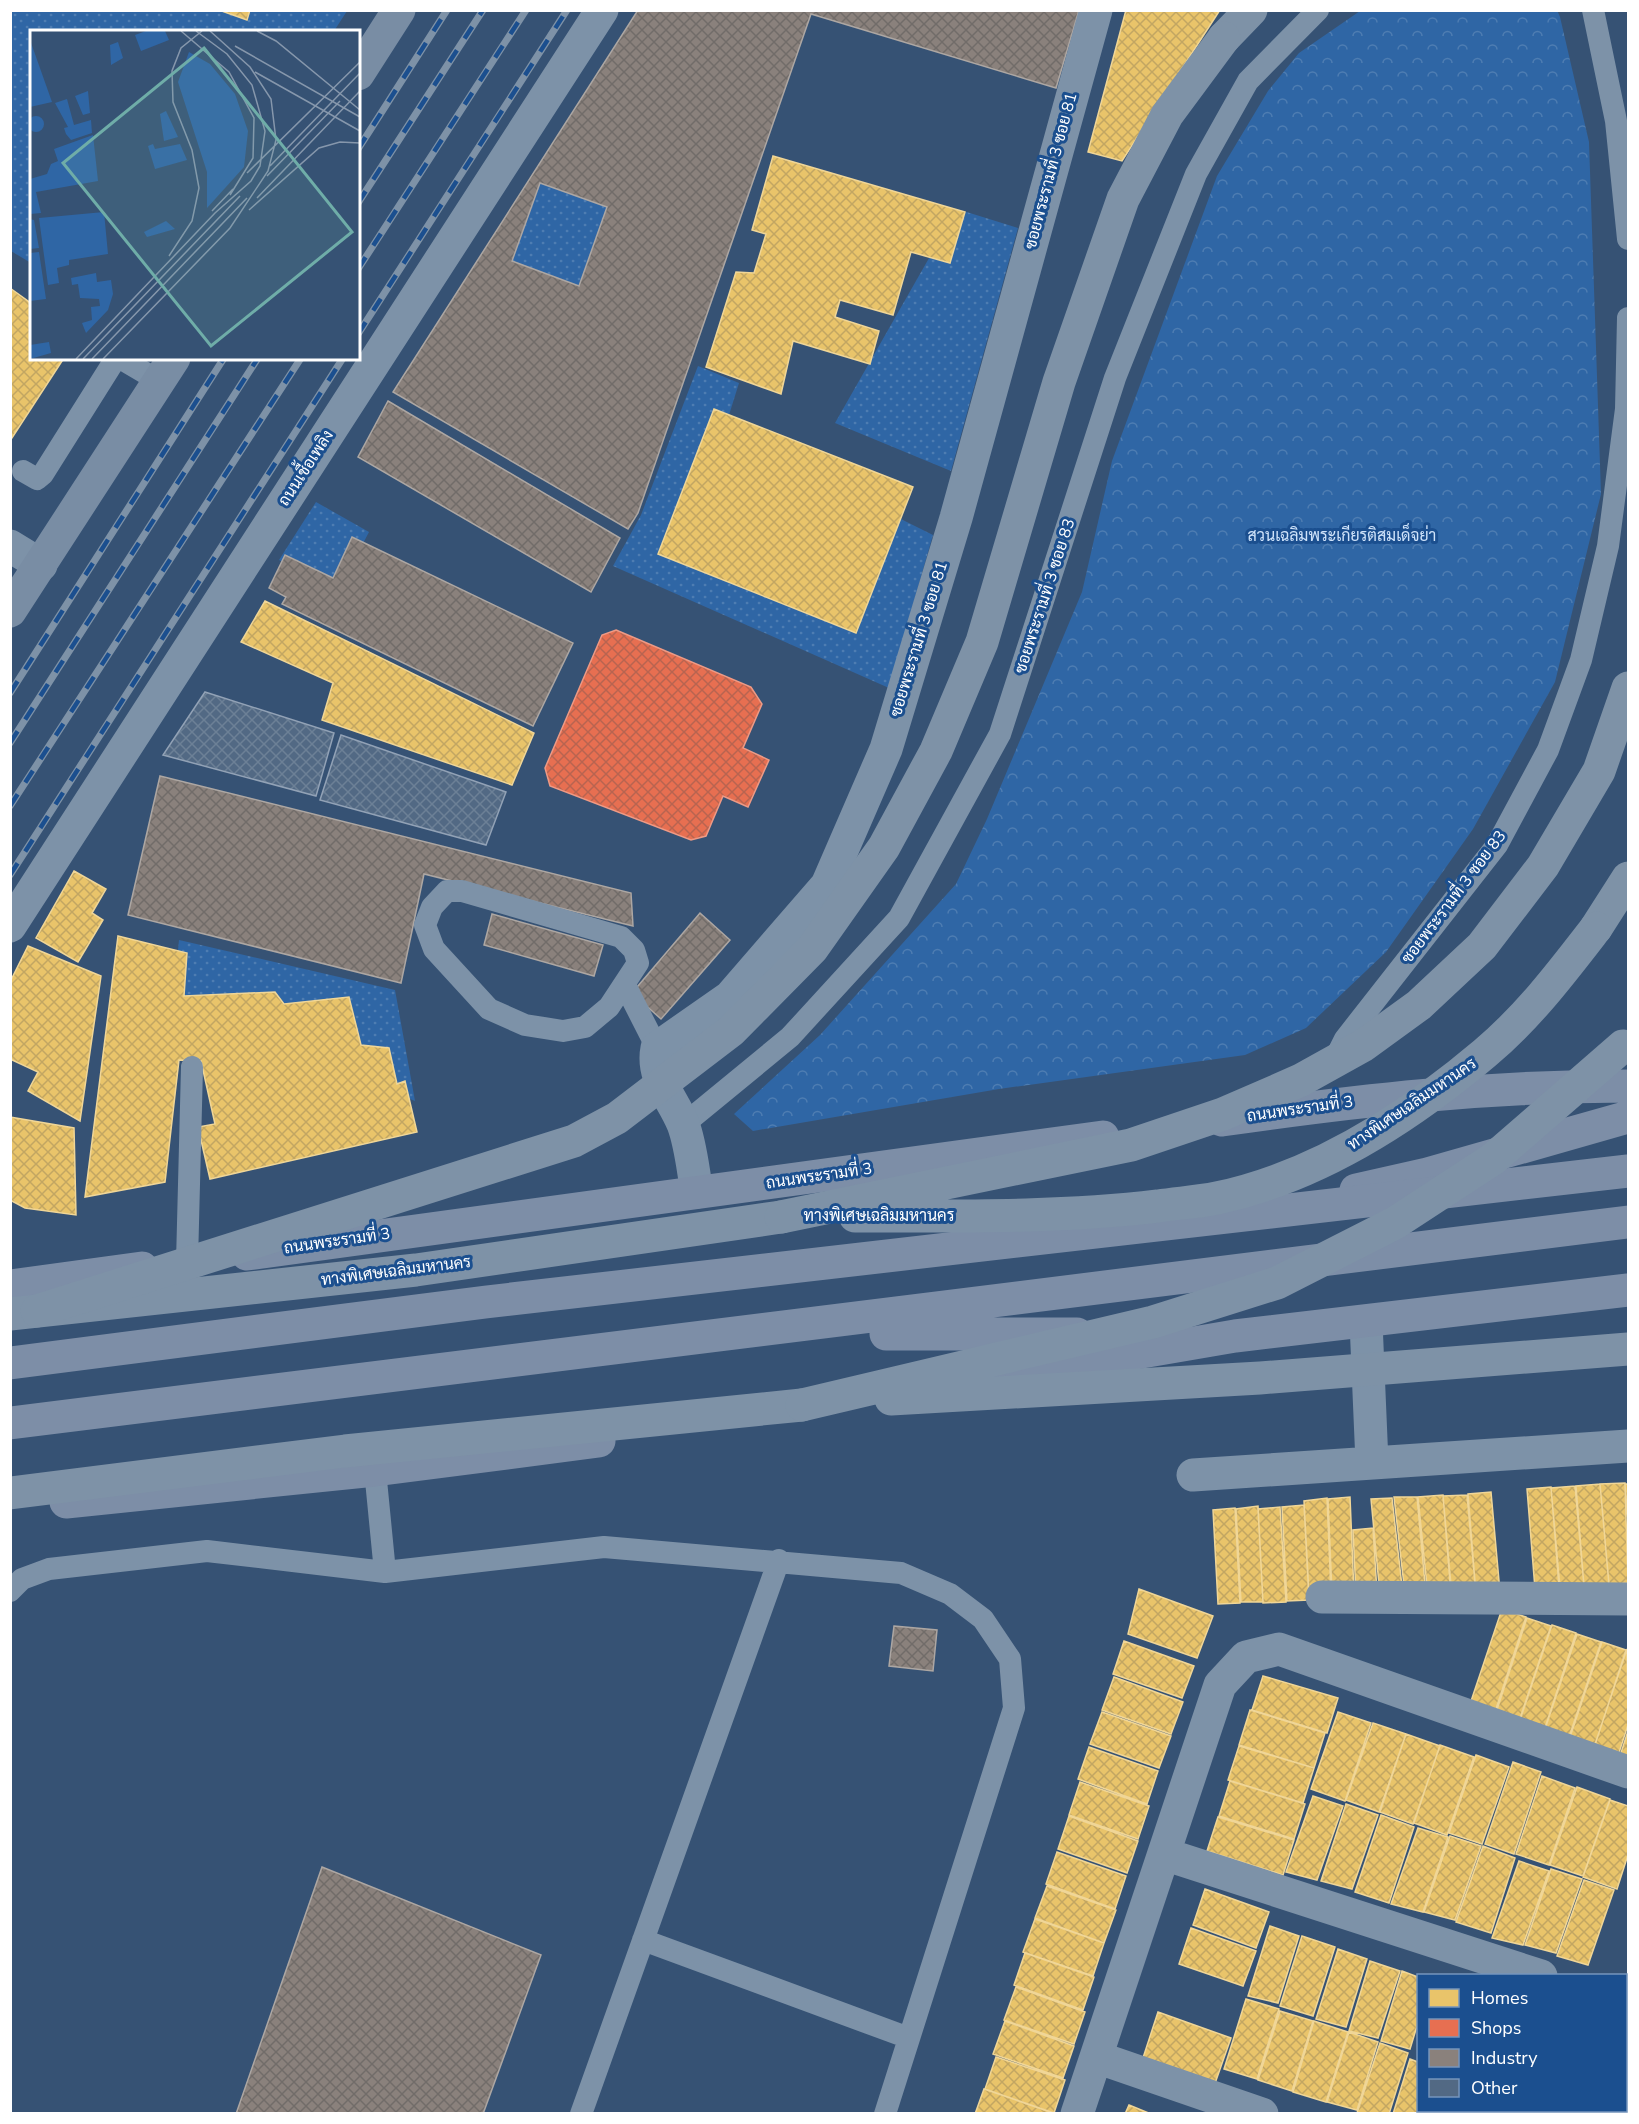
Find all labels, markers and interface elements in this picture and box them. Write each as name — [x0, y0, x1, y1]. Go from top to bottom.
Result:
inset map — [30, 30, 360, 360]
street label: ซอยพระรามที่ 3 ซอย 81 — [1016, 89, 1083, 252]
street label: ถนนเชื้อเพลิง — [270, 423, 339, 510]
street label: ซอยพระรามที่ 3 ซอย 83 — [1006, 515, 1080, 676]
park label: สวนเฉลิมพระเกียรติสมเด็จย่า — [1248, 522, 1436, 547]
street label: ซอยพระรามที่ 3 ซอย 81 — [881, 557, 953, 719]
street label: ซอยพระรามที่ 3 ซอย 83 — [1393, 823, 1511, 968]
street label: ทางพิเศษเฉลิมมหานคร — [1343, 1053, 1481, 1155]
street label: ถนนพระรามที่ 3 — [1245, 1087, 1355, 1127]
street label: ถนนพระรามที่ 3 — [764, 1154, 874, 1194]
street label: ทางพิเศษเฉลิมมหานคร — [803, 1205, 955, 1227]
street label: ถนนพระรามที่ 3 — [282, 1219, 392, 1259]
street label: ทางพิเศษเฉลิมมหานคร — [320, 1251, 473, 1291]
legend — [1417, 1974, 1627, 2112]
text: Homes — [1471, 1986, 1528, 2010]
text: Shops — [1471, 2016, 1521, 2040]
text: Industry — [1471, 2046, 1538, 2070]
text: Other — [1471, 2076, 1518, 2100]

